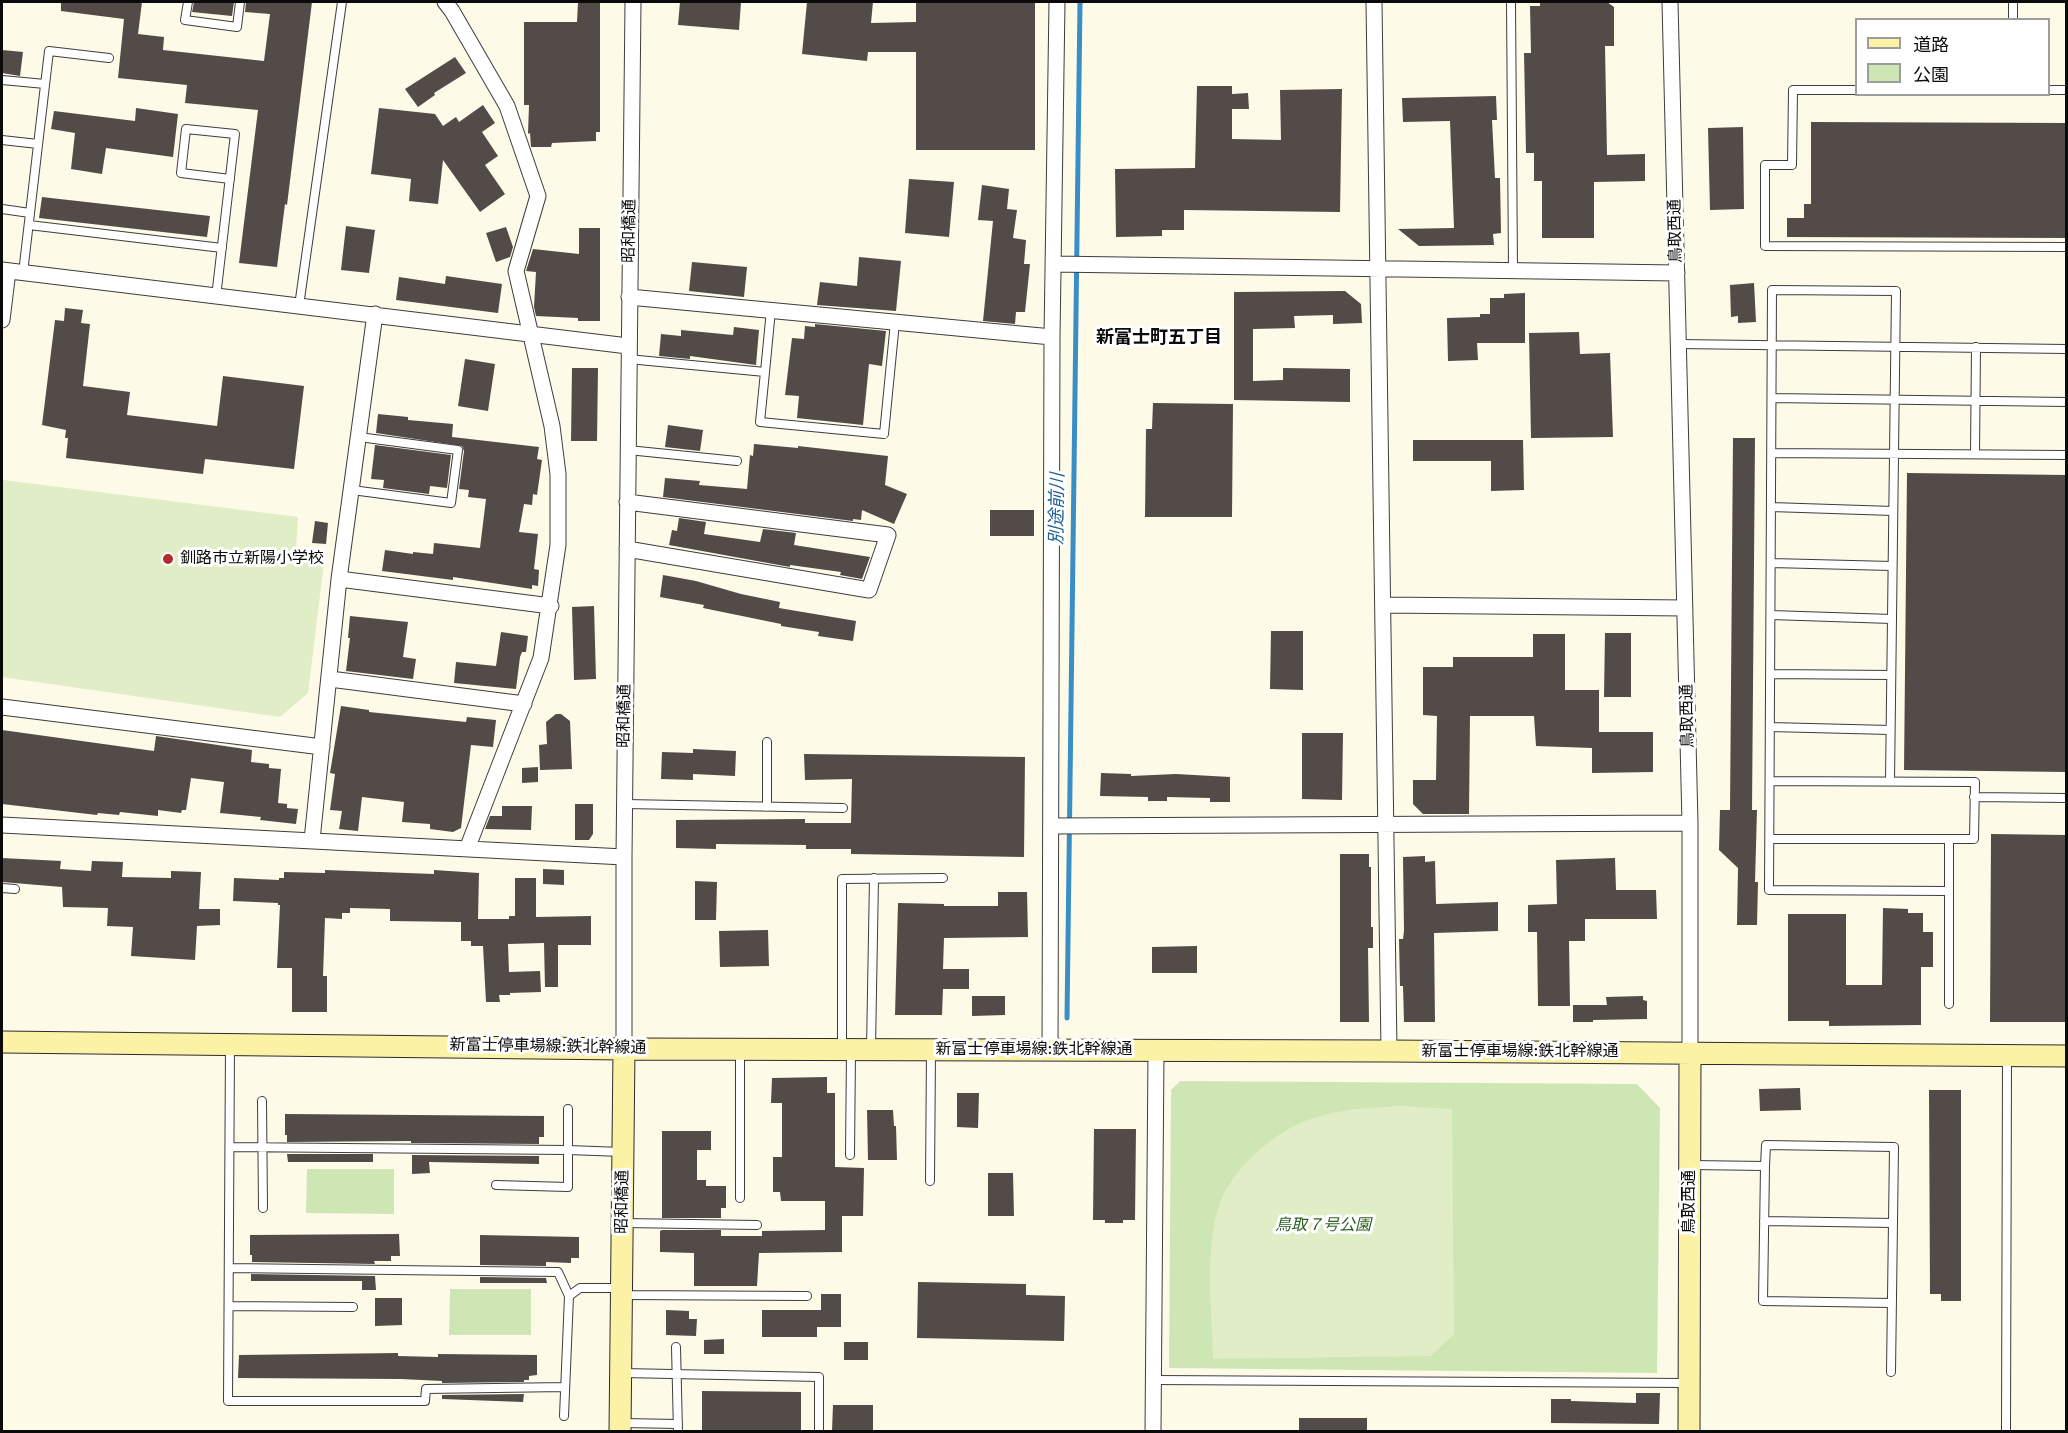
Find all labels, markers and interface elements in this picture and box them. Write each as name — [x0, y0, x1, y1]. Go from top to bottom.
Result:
legend — [1855, 18, 2050, 96]
text: 道路 — [1913, 32, 1949, 57]
text: 公園 — [1913, 62, 1949, 87]
street label: 昭和橋通 — [620, 199, 640, 263]
street label: 鳥取西通 — [1666, 199, 1686, 263]
district label: 新富士町五丁目 — [1096, 327, 1222, 349]
water label: 別途前川 — [1047, 473, 1069, 545]
place label: 釧路市立新陽小学校 — [180, 549, 324, 569]
marker: 釧路市立新陽小学校 — [161, 552, 175, 566]
street label: 昭和橋通 — [615, 684, 635, 748]
street label: 鳥取西通 — [1678, 684, 1698, 748]
street label: 新富士停車場線:鉄北幹線通 — [449, 1036, 647, 1058]
street label: 新富士停車場線:鉄北幹線通 — [936, 1040, 1132, 1060]
street label: 新富士停車場線:鉄北幹線通 — [1422, 1042, 1618, 1062]
street label: 昭和橋通 — [613, 1170, 633, 1234]
street label: 鳥取西通 — [1680, 1170, 1700, 1234]
park label: 鳥取７号公園 — [1275, 1216, 1371, 1236]

